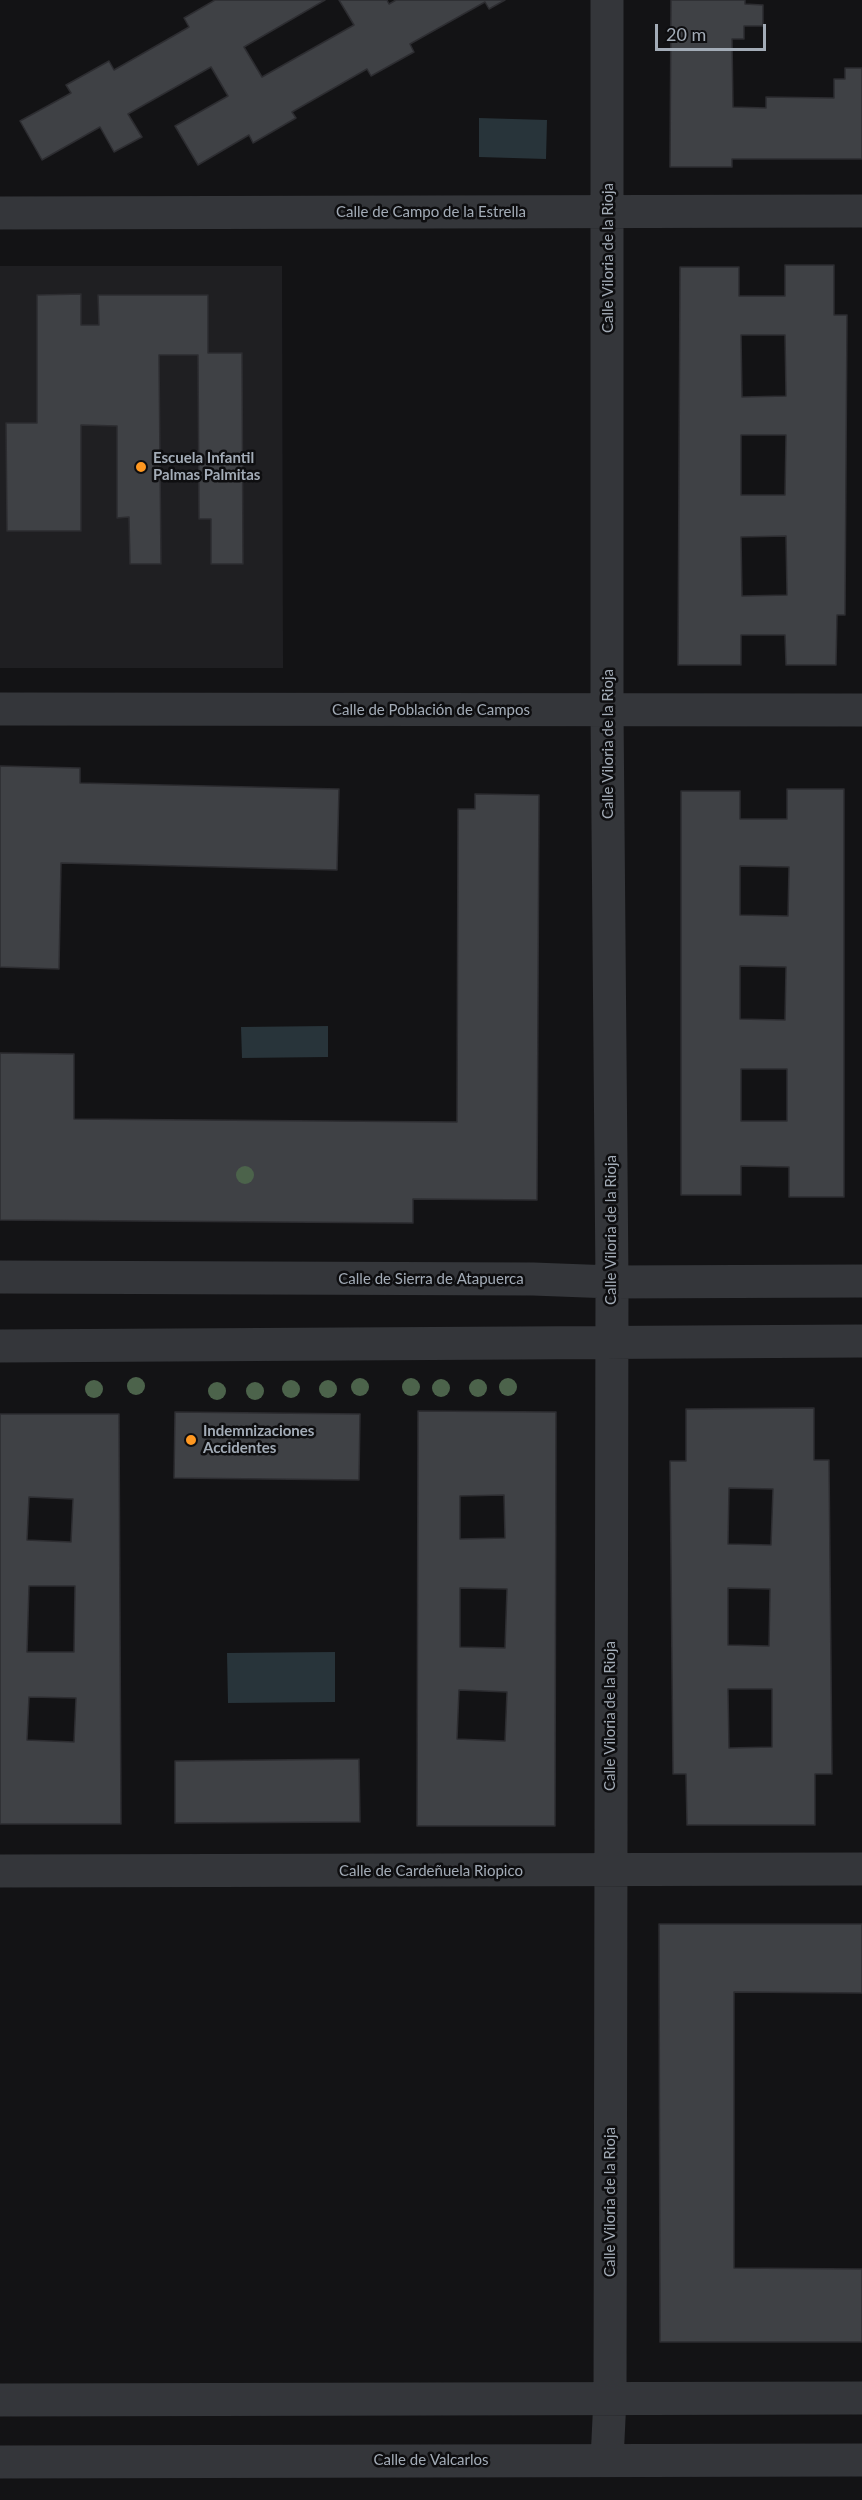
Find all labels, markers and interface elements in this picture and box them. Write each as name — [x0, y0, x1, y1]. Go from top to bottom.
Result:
scale bar — [658, 12, 769, 50]
text: 20 m — [666, 23, 706, 45]
street label: Calle Viloria de la Rioja — [599, 183, 617, 333]
street label: Calle de Campo de la Estrella — [336, 203, 526, 221]
place label: Escuela Infantil Palmas Palmitas — [153, 449, 260, 484]
marker: Escuela Infantil Palmas Palmitas — [134, 460, 148, 474]
street label: Calle Viloria de la Rioja — [599, 669, 617, 819]
street label: Calle de Población de Campos — [332, 701, 530, 719]
street label: Calle Viloria de la Rioja — [602, 1155, 620, 1305]
street label: Calle de Sierra de Atapuerca — [338, 1270, 524, 1288]
place label: Indemnizaciones Accidentes — [203, 1422, 314, 1457]
marker: Indemnizaciones Accidentes — [184, 1433, 198, 1447]
street label: Calle Viloria de la Rioja — [601, 1641, 619, 1791]
street label: Calle de Cardeñuela Riopico — [339, 1862, 523, 1880]
street label: Calle Viloria de la Rioja — [601, 2127, 619, 2277]
street label: Calle de Valcarlos — [373, 2451, 489, 2469]

